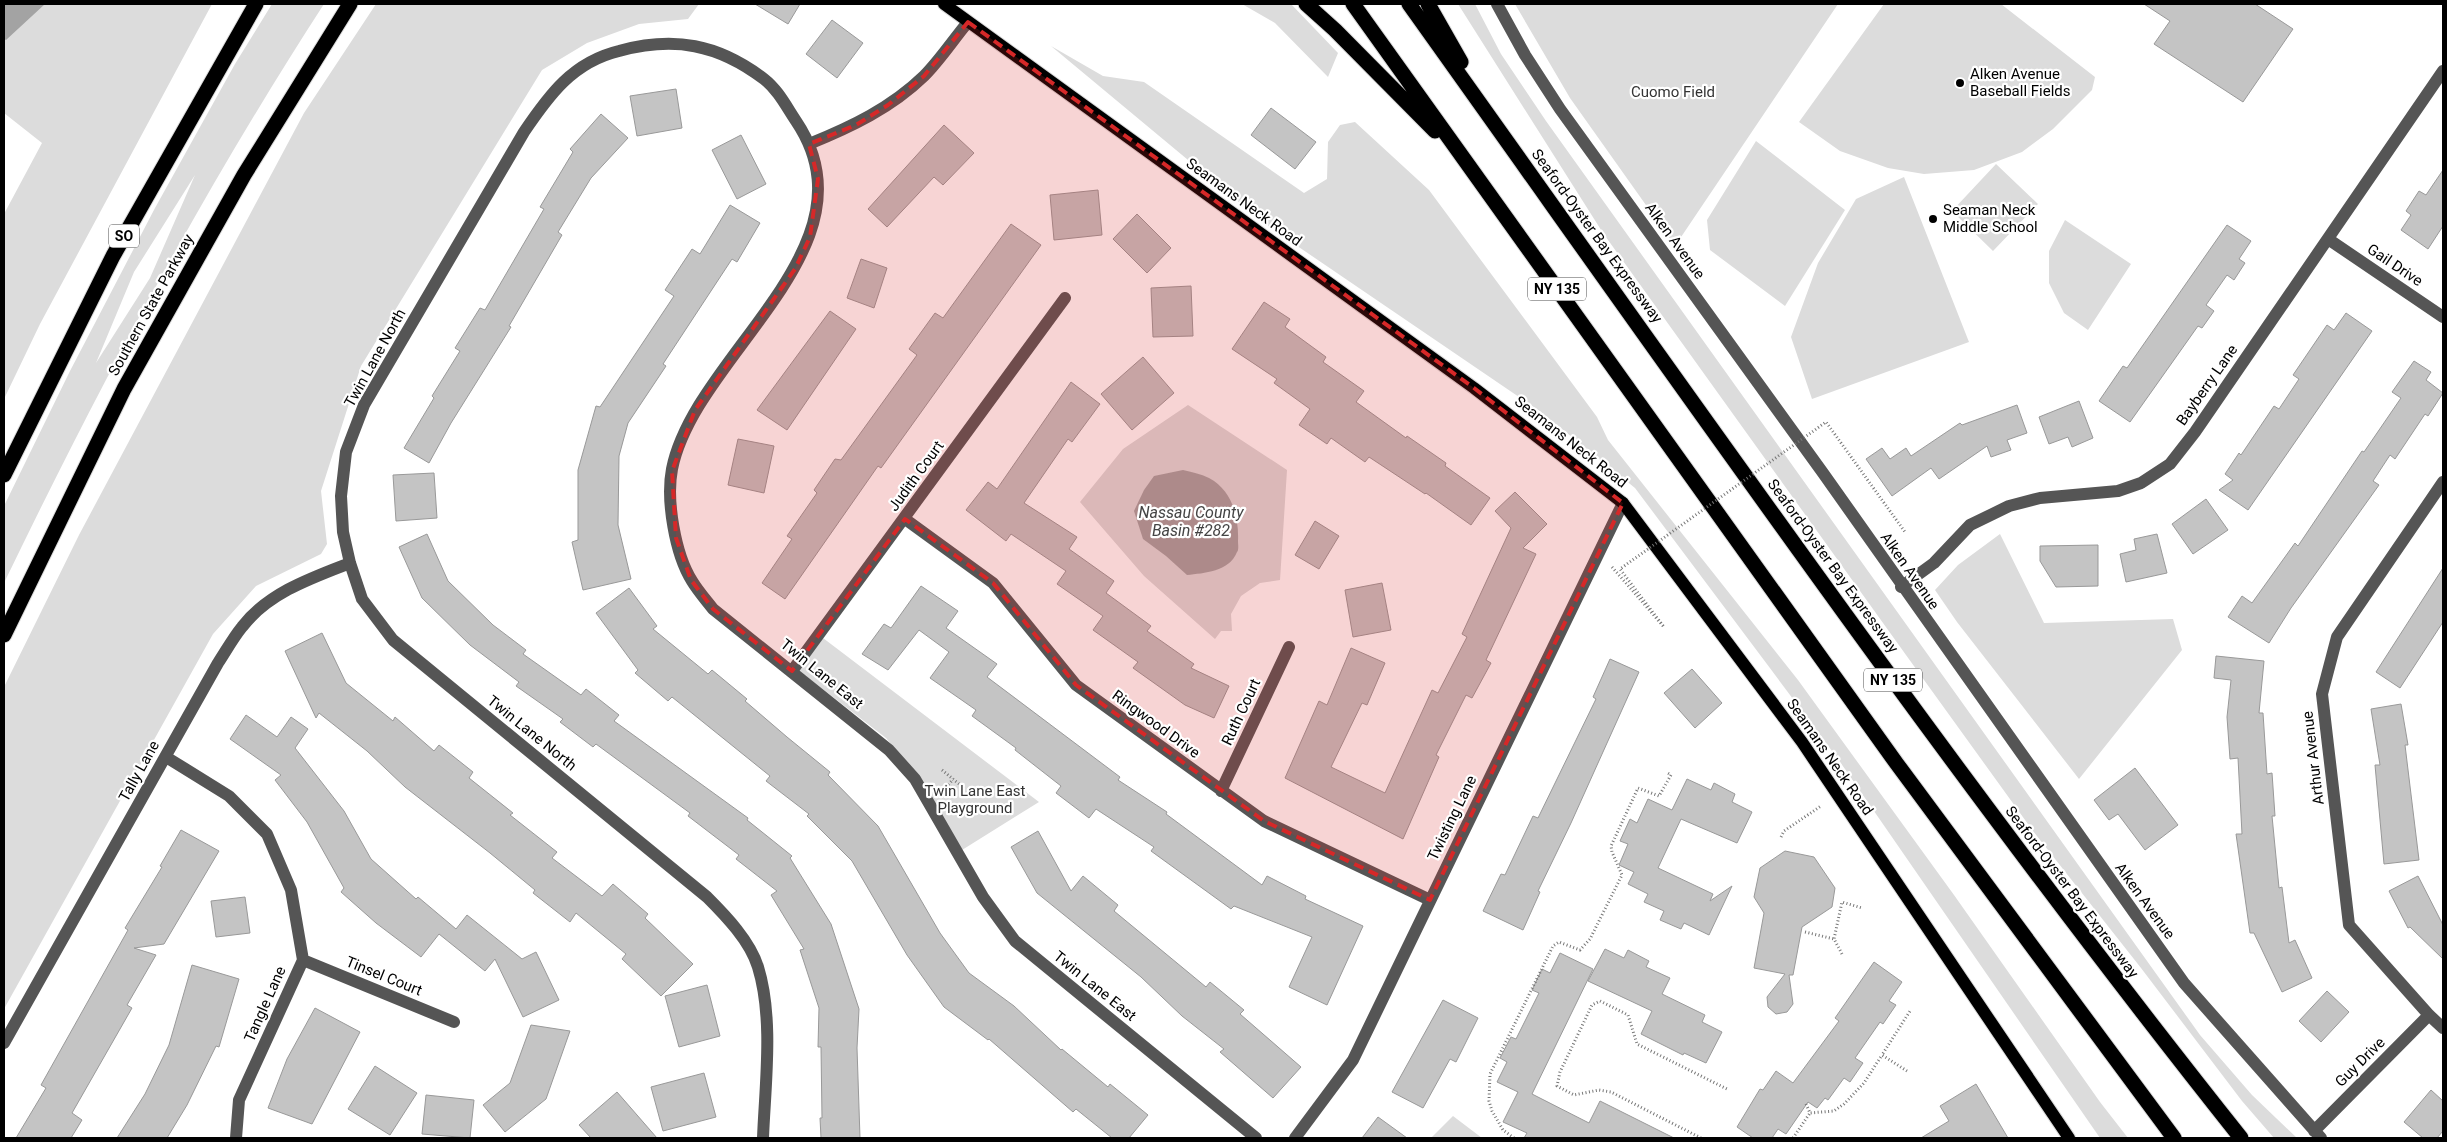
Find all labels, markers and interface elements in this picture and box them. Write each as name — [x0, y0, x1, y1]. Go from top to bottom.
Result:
place label: Alken Avenue Baseball Fields — [1970, 65, 2071, 100]
marker: Alken Avenue Baseball Fields — [1954, 77, 1966, 89]
park label: Cuomo Field — [1631, 83, 1715, 101]
street label: Seaford-Oyster Bay Expressway — [1528, 146, 1666, 326]
street label: Seamans Neck Road — [1183, 154, 1305, 250]
street label: Alken Avenue — [1641, 199, 1709, 283]
place label: Seaman Neck Middle School — [1943, 201, 2038, 236]
marker: Seaman Neck Middle School — [1927, 213, 1939, 225]
road number: SO — [109, 225, 139, 248]
street label: Southern State Parkway — [105, 231, 197, 379]
street label: Gail Drive — [2364, 240, 2426, 290]
road number: NY 135 — [1528, 278, 1586, 300]
street label: Twin Lane North — [341, 306, 409, 410]
street label: Bayberry Lane — [2173, 341, 2241, 429]
street label: Seamans Neck Road — [1511, 392, 1631, 492]
street label: Judith Court — [884, 437, 948, 515]
street label: Seaford-Oyster Bay Expressway — [1764, 476, 1902, 656]
water label: Nassau County Basin #282 — [1139, 503, 1244, 540]
street label: Alken Avenue — [1877, 529, 1943, 613]
street label: Twin Lane East — [777, 635, 867, 713]
road number: NY 135 — [1864, 668, 1922, 692]
street label: Ruth Court — [1218, 676, 1264, 748]
street label: Ringwood Drive — [1109, 686, 1203, 762]
street label: Twin Lane North — [484, 692, 580, 774]
street label: Seamans Neck Road — [1783, 695, 1877, 819]
street label: Arthur Avenue — [2298, 710, 2328, 806]
street label: Tally Lane — [115, 737, 163, 805]
street label: Twisting Lane — [1424, 772, 1480, 864]
park label: Twin Lane East Playground — [925, 782, 1026, 817]
street label: Seaford-Oyster Bay Expressway — [2001, 802, 2143, 982]
street label: Alken Avenue — [2111, 859, 2179, 943]
street label: Twin Lane East — [1050, 947, 1140, 1025]
street label: Tinsel Court — [343, 953, 425, 1000]
street label: Tangle Lane — [240, 963, 290, 1045]
street label: Guy Drive — [2331, 1033, 2389, 1091]

